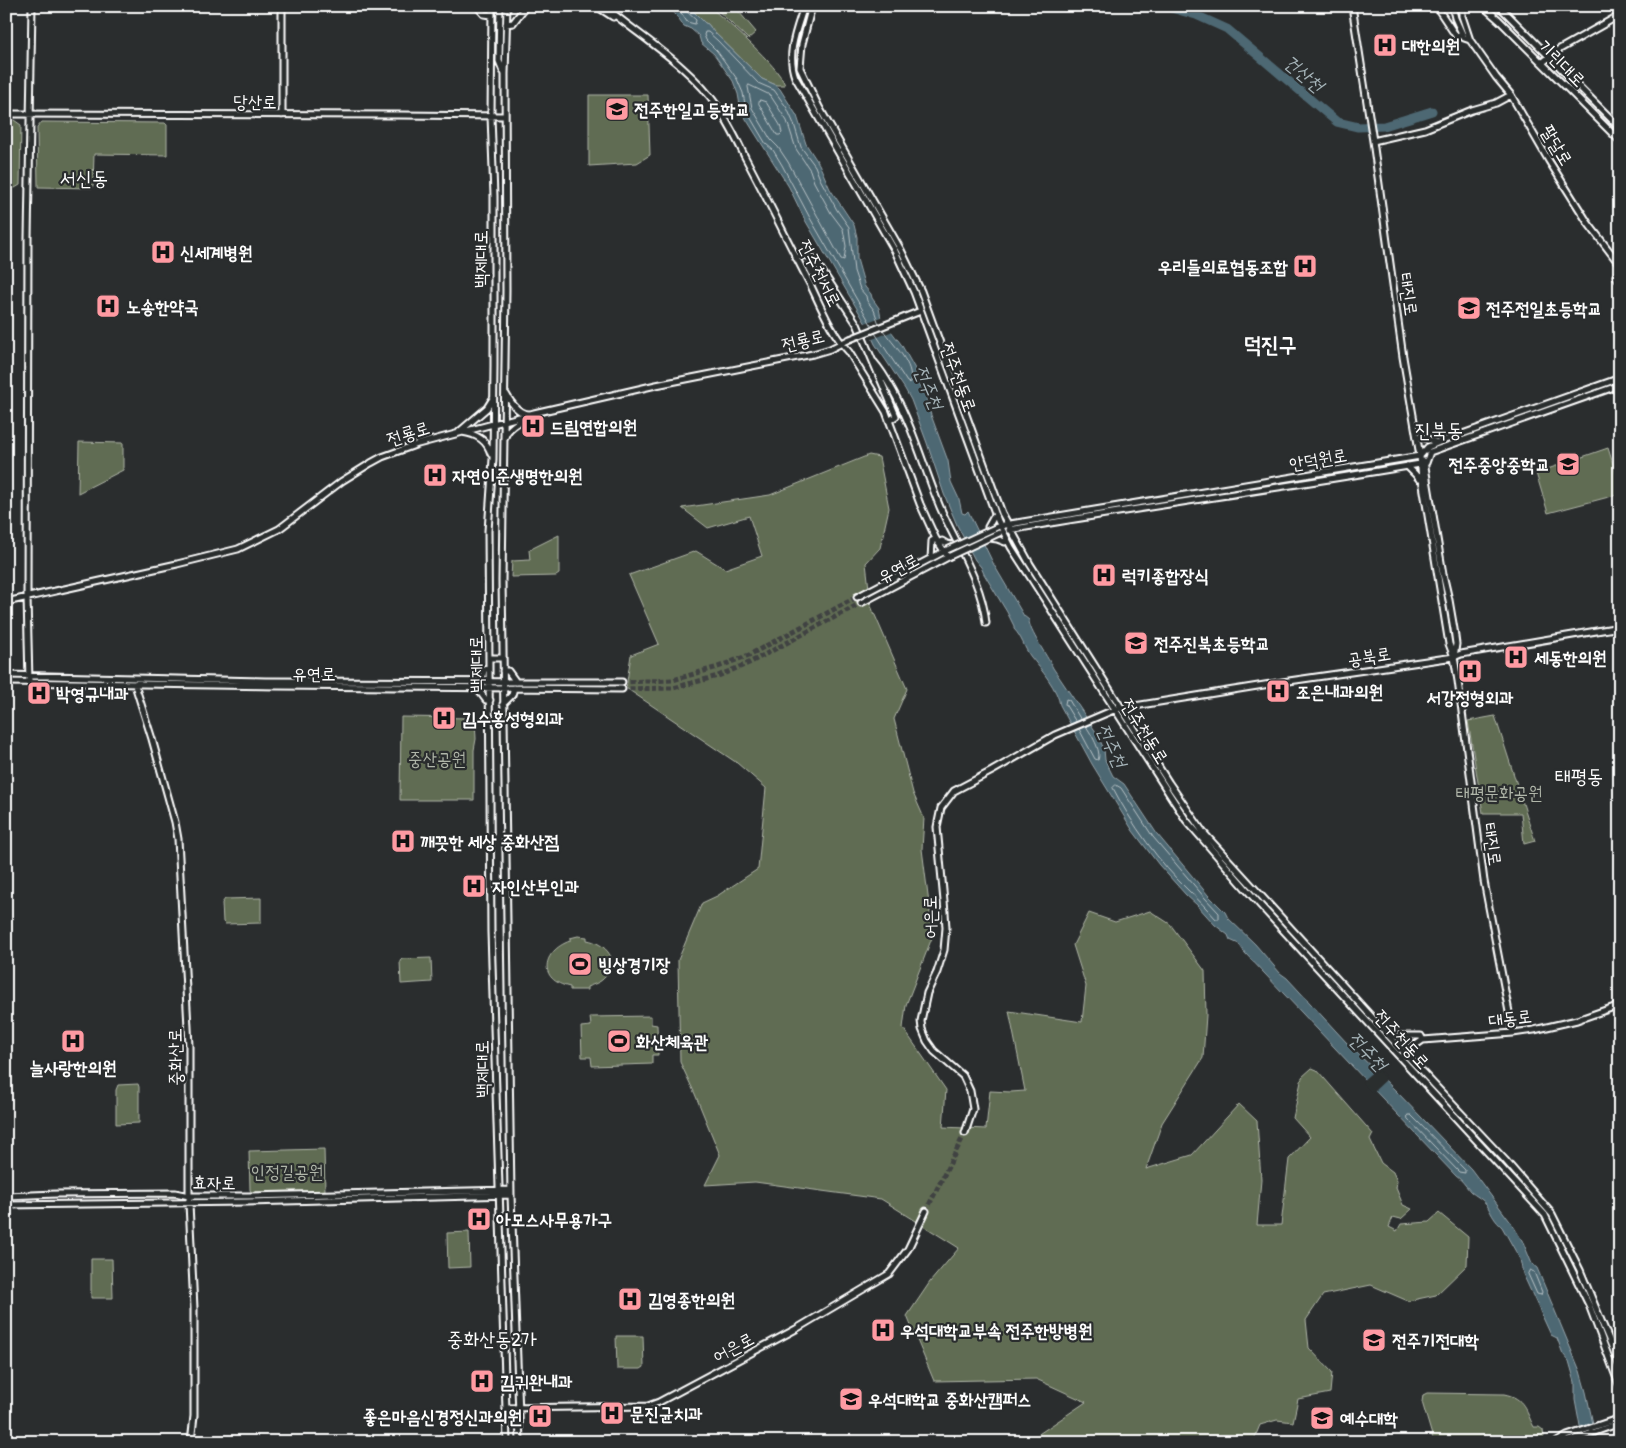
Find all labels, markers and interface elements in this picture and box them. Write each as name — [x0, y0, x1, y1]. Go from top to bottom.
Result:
hospital icon: 대한의원 — [1372, 32, 1398, 58]
place label: 대한의원 — [1402, 33, 1460, 58]
street label: 기린대로 — [1533, 34, 1591, 92]
water label: 건산천 — [1278, 48, 1331, 99]
street label: 당산로 — [233, 89, 277, 114]
school or university icon: 전주한일고등학교 — [604, 96, 630, 122]
place label: 전주한일고등학교 — [634, 97, 750, 122]
street label: 팔달로 — [1535, 120, 1579, 170]
district label: 서신동 — [60, 164, 108, 191]
street label: 백제대로 — [468, 230, 493, 288]
street label: 전주천서로 — [792, 235, 848, 311]
hospital icon: 신세계병원 — [150, 239, 176, 265]
place label: 신세계병원 — [180, 240, 252, 265]
hospital icon: 우리들의료협동조합 — [1292, 253, 1318, 279]
place label: 우리들의료협동조합 — [1158, 254, 1289, 279]
street label: 태진로 — [1394, 271, 1424, 317]
hospital icon: 노송한약국 — [95, 293, 121, 319]
place label: 노송한약국 — [126, 294, 198, 319]
school or university icon: 전주전일초등학교 — [1456, 295, 1482, 321]
place label: 전주전일초등학교 — [1486, 296, 1602, 321]
street label: 전룡로 — [779, 323, 827, 357]
district label: 덕진구 — [1243, 329, 1297, 359]
street label: 전주천동로 — [935, 339, 983, 415]
water label: 전주천 — [908, 361, 951, 415]
hospital icon: 드림연합의원 — [520, 413, 546, 439]
street label: 전룡로 — [383, 414, 433, 452]
place label: 드림연합의원 — [550, 414, 637, 439]
district label: 진북동 — [1415, 416, 1463, 443]
street label: 안덕원로 — [1287, 442, 1349, 476]
school or university icon: 전주중앙중학교 — [1555, 451, 1581, 477]
place label: 전주중앙중학교 — [1449, 452, 1550, 477]
hospital icon: 자연이준생명한의원 — [422, 462, 448, 488]
place label: 자연이준생명한의원 — [452, 463, 582, 488]
street label: 유연로 — [873, 547, 923, 589]
hospital icon: 럭키종합장식 — [1091, 562, 1117, 588]
place label: 럭키종합장식 — [1122, 563, 1209, 588]
school or university icon: 전주진북초등학교 — [1123, 630, 1149, 656]
place label: 전주진북초등학교 — [1154, 631, 1270, 656]
street label: 백제대로 — [463, 635, 489, 693]
street label: 공북로 — [1346, 640, 1392, 672]
hospital icon: 세동한의원 — [1503, 644, 1529, 670]
place label: 세동한의원 — [1534, 645, 1606, 670]
hospital icon: 서강정형외과 — [1457, 658, 1483, 684]
street label: 유연로 — [292, 661, 336, 686]
hospital icon: 조은내과의원 — [1265, 678, 1291, 704]
place label: 조은내과의원 — [1296, 679, 1383, 704]
hospital icon: 박영규내과 — [26, 680, 52, 706]
place label: 박영규내과 — [56, 681, 129, 706]
place label: 서강정형외과 — [1427, 685, 1514, 710]
street label: 전주천동로 — [1115, 694, 1175, 768]
hospital icon: 김수홍성형외과 — [431, 705, 457, 731]
place label: 김수홍성형외과 — [462, 706, 564, 731]
water label: 전주천 — [1091, 719, 1134, 773]
park label: 중산공원 — [408, 746, 466, 771]
district label: 태평동 — [1555, 762, 1603, 789]
park label: 태평문화공원 — [1456, 780, 1542, 805]
street label: 태진로 — [1478, 821, 1508, 867]
hospital icon: 깨끗한 세상 중화산점 — [390, 828, 416, 854]
place label: 깨끗한 세상 중화산점 — [420, 829, 559, 854]
hospital icon: 자인산부인과 — [461, 873, 487, 899]
place label: 자인산부인과 — [492, 874, 579, 899]
street label: 어은로 — [917, 895, 943, 939]
sports icon: 빙상경기장 — [567, 951, 593, 977]
place label: 빙상경기장 — [598, 952, 671, 977]
street label: 대동로 — [1487, 1003, 1533, 1033]
street label: 전주천동로 — [1370, 1005, 1434, 1073]
water label: 전주천 — [1344, 1027, 1392, 1075]
hospital icon: 늘사랑한의원 — [60, 1028, 86, 1054]
street label: 중화산로 — [162, 1028, 188, 1086]
sports icon: 화산체육관 — [606, 1028, 632, 1054]
place label: 화산체육관 — [636, 1029, 709, 1054]
street label: 백제대로 — [469, 1040, 495, 1098]
place label: 늘사랑한의원 — [30, 1055, 116, 1080]
park label: 인정길공원 — [251, 1159, 323, 1184]
street label: 효자로 — [192, 1169, 236, 1195]
hospital icon: 아모스사무용가구 — [466, 1206, 492, 1232]
place label: 아모스사무용가구 — [496, 1207, 612, 1232]
hospital icon: 김영종한의원 — [617, 1286, 643, 1312]
place label: 김영종한의원 — [648, 1287, 735, 1312]
hospital icon: 우석대학교부속 전주한방병원 — [870, 1317, 896, 1343]
place label: 우석대학교부속 전주한방병원 — [900, 1318, 1092, 1343]
district label: 중화산동2가 — [447, 1325, 537, 1352]
street label: 어은로 — [708, 1326, 758, 1368]
school or university icon: 전주기전대학 — [1361, 1327, 1387, 1353]
place label: 전주기전대학 — [1392, 1328, 1479, 1353]
hospital icon: 김귀완내과 — [469, 1368, 495, 1394]
place label: 김귀완내과 — [500, 1369, 573, 1394]
school or university icon: 우석대학교 중화산캠퍼스 — [838, 1386, 864, 1412]
place label: 우석대학교 중화산캠퍼스 — [868, 1387, 1031, 1412]
hospital icon: 문진균치과 — [599, 1400, 625, 1426]
place label: 문진균치과 — [630, 1401, 703, 1426]
hospital icon: 좋은마음신경정신과의원 — [527, 1403, 553, 1429]
place label: 좋은마음신경정신과의원 — [363, 1404, 522, 1429]
school or university icon: 예수대학 — [1309, 1405, 1335, 1431]
place label: 예수대학 — [1340, 1406, 1398, 1431]

